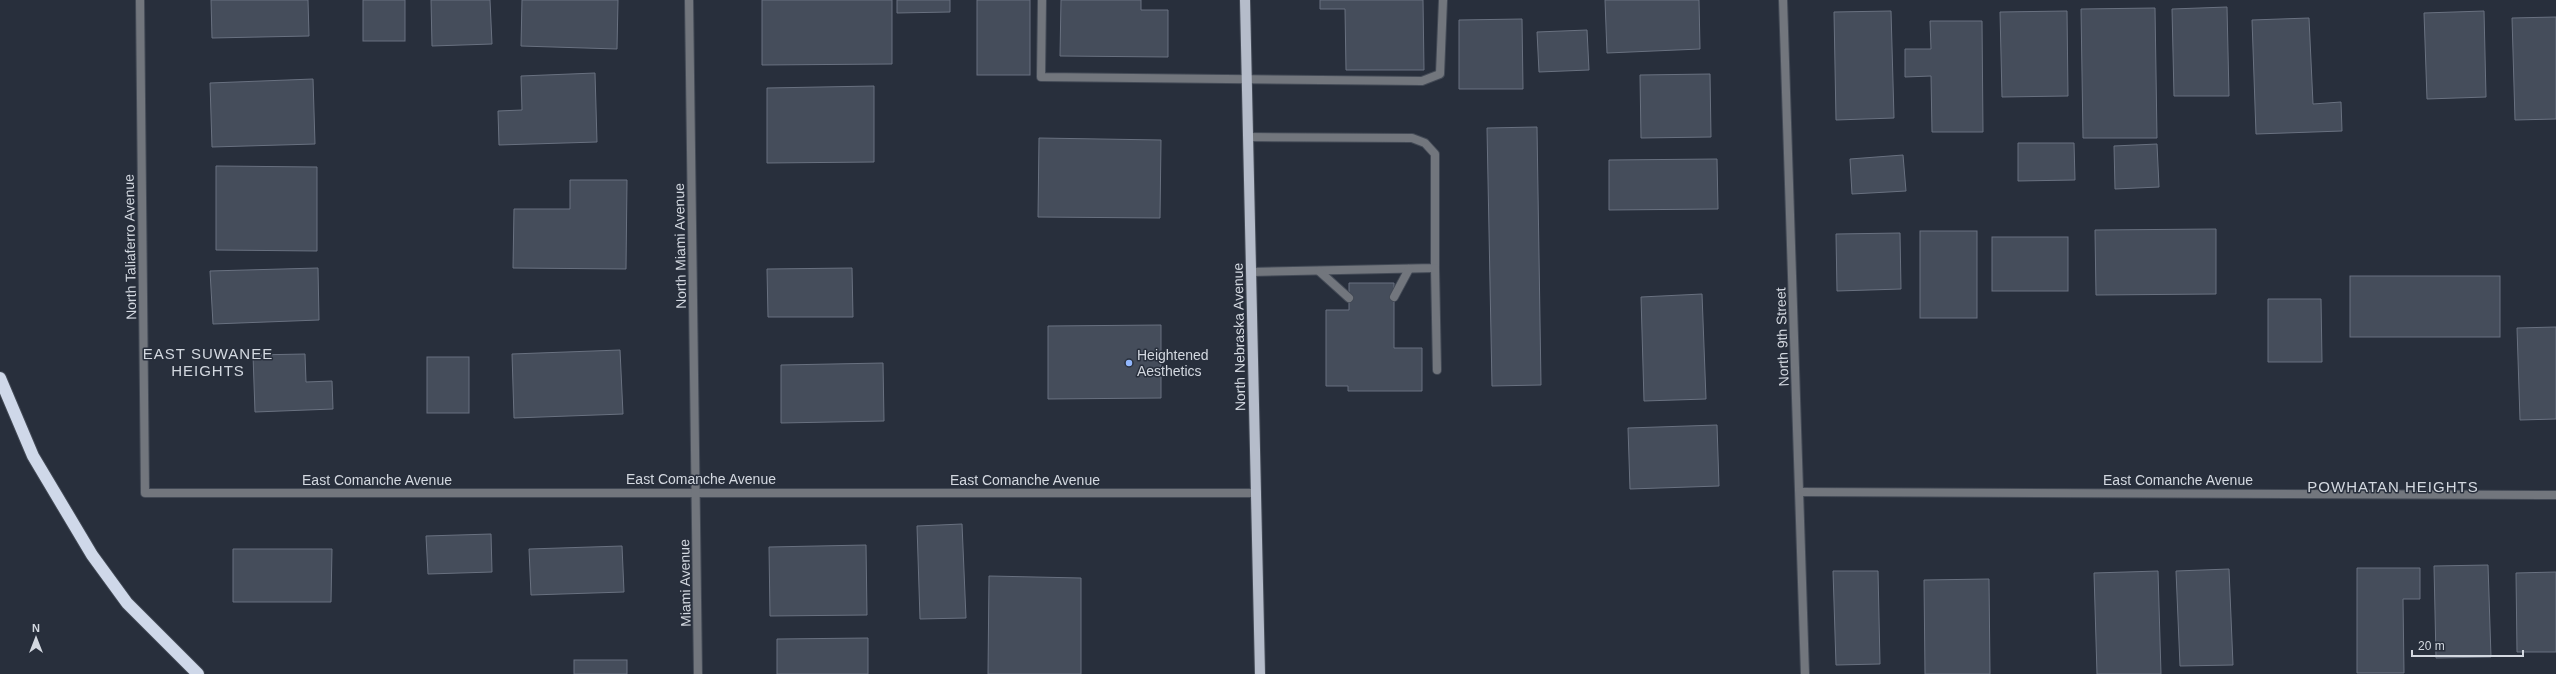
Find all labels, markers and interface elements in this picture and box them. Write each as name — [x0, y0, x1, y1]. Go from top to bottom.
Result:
street label: North Taliaferro Avenue — [121, 174, 139, 320]
street label: North Miami Avenue — [671, 183, 689, 309]
street label: North Nebraska Avenue — [1230, 262, 1248, 411]
street label: North 9th Street — [1772, 287, 1792, 387]
district label: EAST SUWANEE HEIGHTS — [143, 345, 273, 379]
place label: Heightened Aesthetics — [1137, 347, 1209, 379]
marker: Heightened Aesthetics — [1124, 358, 1134, 368]
street label: East Comanche Avenue — [626, 471, 776, 487]
street label: East Comanche Avenue — [302, 472, 452, 488]
street label: East Comanche Avenue — [950, 472, 1100, 488]
street label: East Comanche Avenue — [2103, 472, 2253, 488]
district label: POWHATAN HEIGHTS — [2307, 478, 2479, 495]
street label: Miami Avenue — [676, 539, 694, 627]
north arrow — [16, 618, 56, 658]
text: N — [32, 622, 40, 634]
scale bar — [2412, 632, 2523, 658]
text: 20 m — [2418, 639, 2445, 653]

